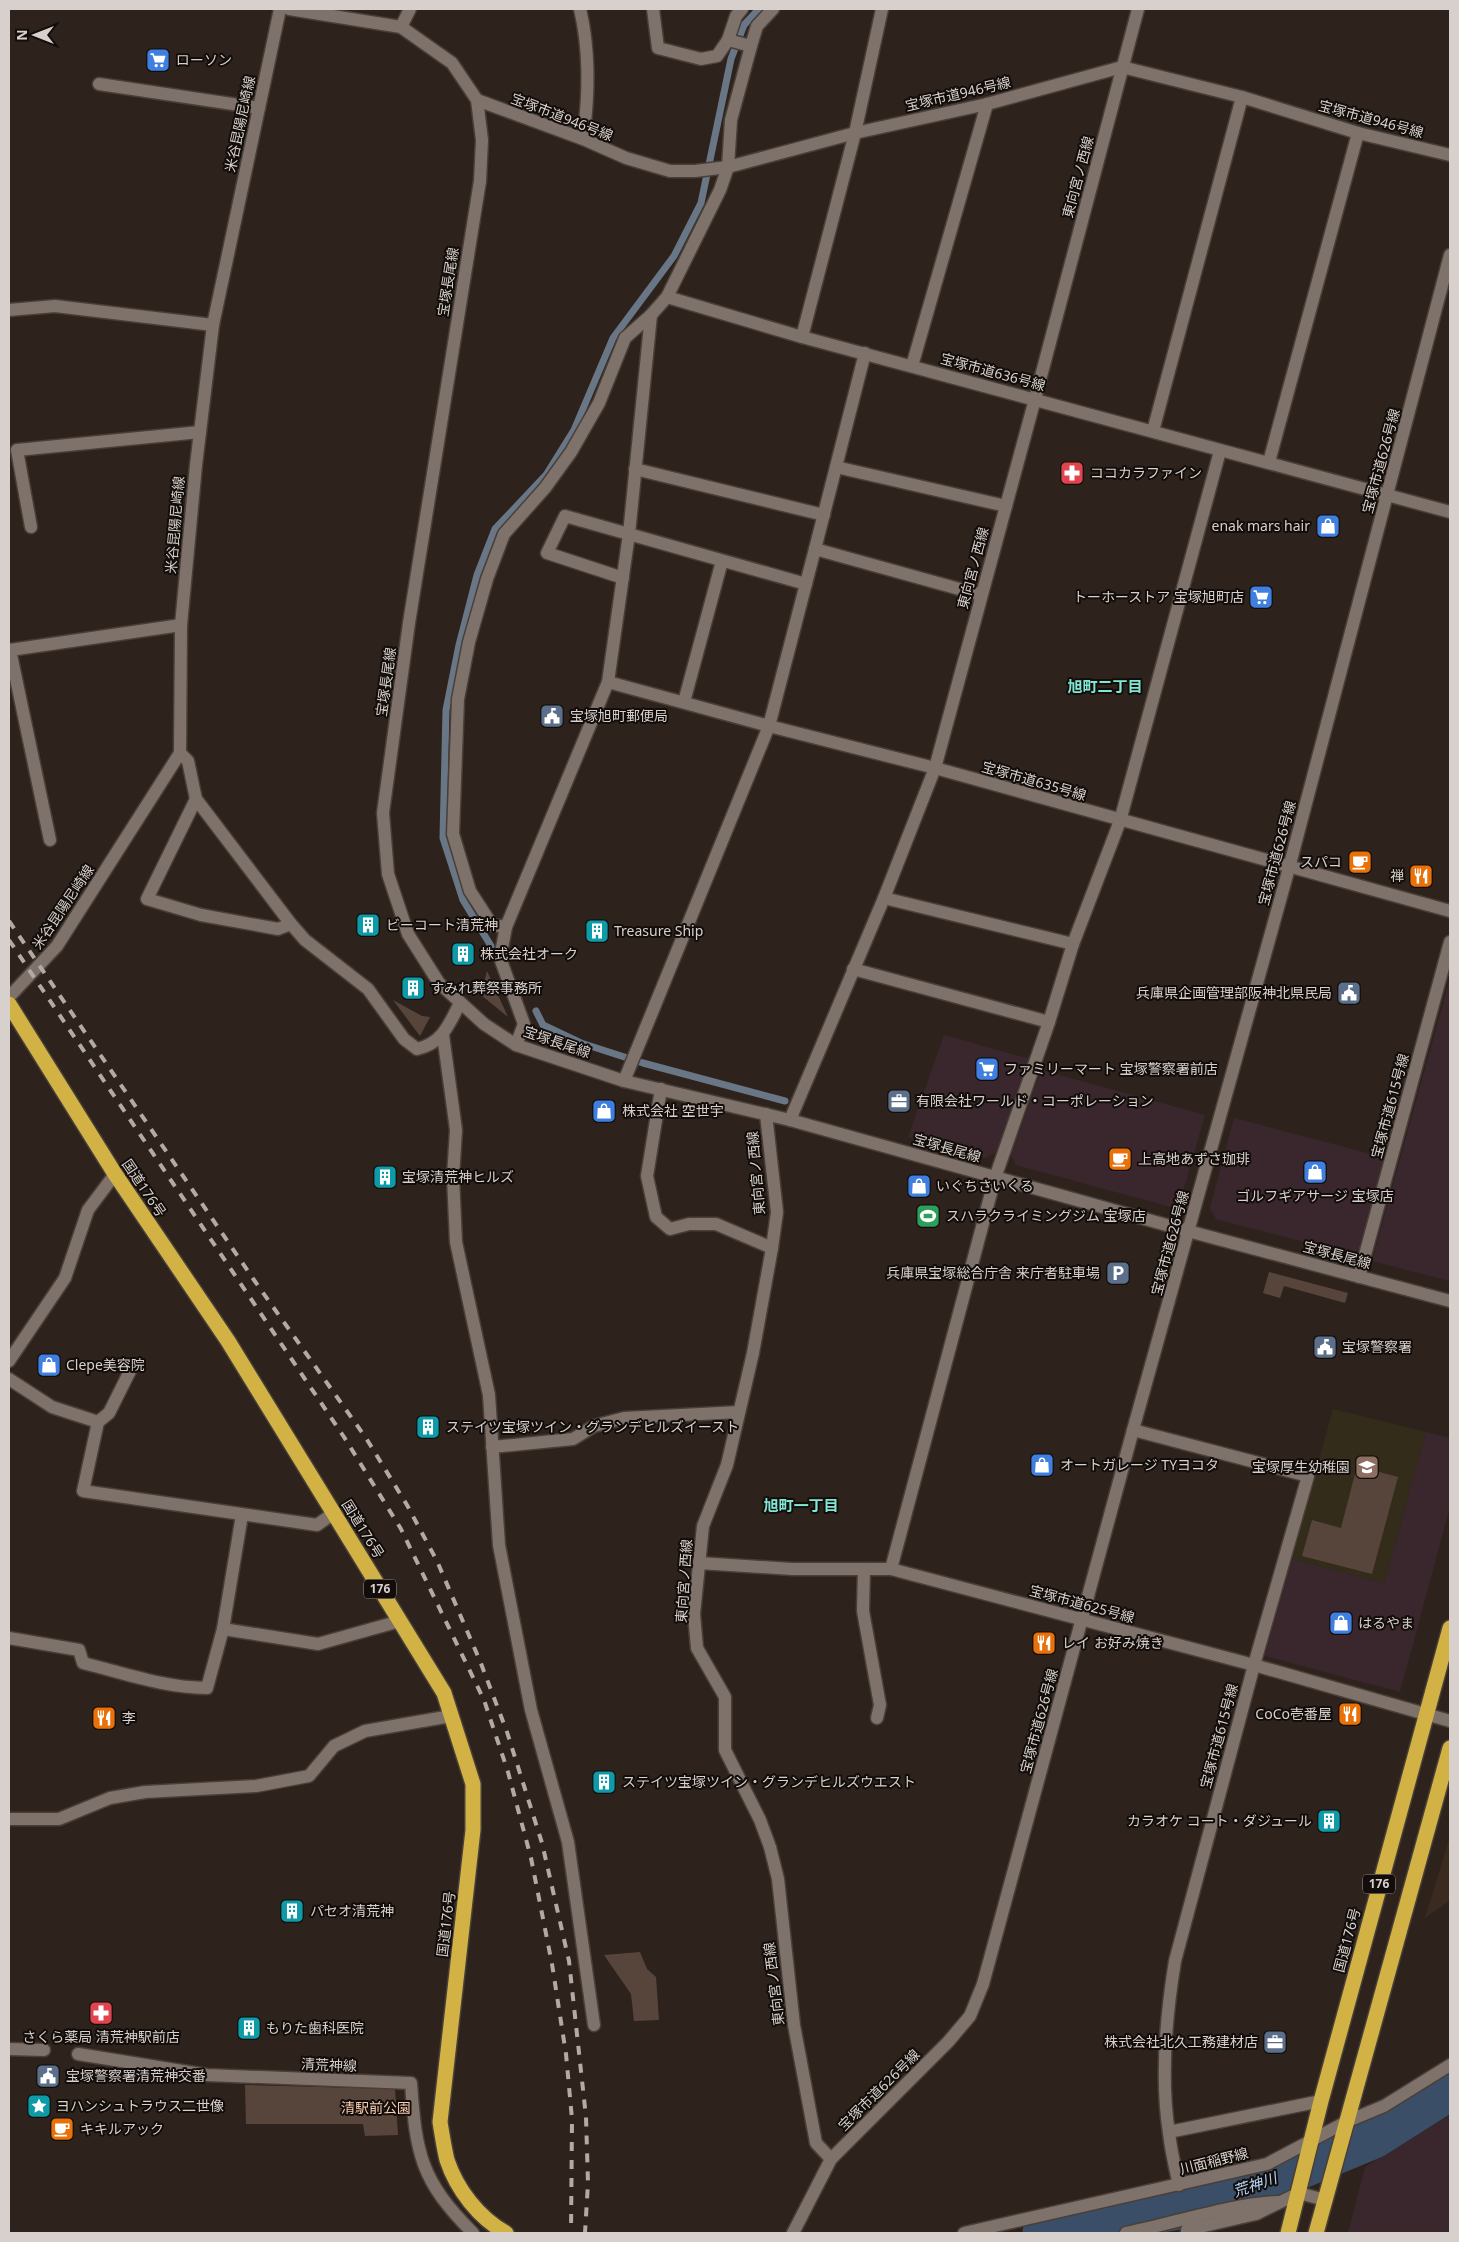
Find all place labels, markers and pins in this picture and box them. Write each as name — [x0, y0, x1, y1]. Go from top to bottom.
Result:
supermarket icon: ローソン — [145, 47, 171, 73]
place label: ローソン — [176, 50, 232, 69]
pharmacy icon: ココカラファイン — [1059, 460, 1085, 486]
place label: ココカラファイン — [1090, 463, 1202, 482]
shop icon: enak mars hair — [1315, 513, 1341, 539]
place label: enak mars hair — [1212, 516, 1310, 535]
supermarket icon: トーホーストア 宝塚旭町店 — [1248, 584, 1274, 610]
place label: トーホーストア 宝塚旭町店 — [1073, 587, 1244, 606]
public building icon: 宝塚旭町郵便局 — [539, 703, 565, 729]
place label: 宝塚旭町郵便局 — [570, 706, 668, 725]
cafe icon: スパコ — [1347, 849, 1373, 875]
place label: スパコ — [1300, 852, 1342, 871]
restaurant icon: 禅 — [1408, 863, 1434, 889]
place label: 禅 — [1390, 866, 1404, 885]
building icon: ビーコート清荒神 — [355, 912, 381, 938]
place label: ビーコート清荒神 — [386, 915, 498, 934]
building icon: Treasure Ship — [584, 918, 610, 944]
place label: Treasure Ship — [614, 921, 703, 940]
building icon: 株式会社オーク — [450, 941, 476, 967]
place label: 株式会社オーク — [480, 944, 578, 963]
building icon: すみれ葬祭事務所 — [400, 975, 426, 1001]
place label: すみれ葬祭事務所 — [430, 978, 542, 997]
public building icon: 兵庫県企画管理部阪神北県民局 — [1336, 980, 1362, 1006]
place label: 兵庫県企画管理部阪神北県民局 — [1136, 983, 1332, 1002]
supermarket icon: ファミリーマート 宝塚警察署前店 — [974, 1056, 1000, 1082]
place label: ファミリーマート 宝塚警察署前店 — [1004, 1059, 1218, 1078]
office icon: 有限会社ワールド・コーポレーション — [886, 1088, 912, 1114]
place label: 有限会社ワールド・コーポレーション — [916, 1091, 1154, 1110]
shop icon: 株式会社 空世宇 — [591, 1098, 617, 1124]
place label: 株式会社 空世宇 — [622, 1101, 724, 1120]
cafe icon: 上高地あずさ珈琲 — [1107, 1146, 1133, 1172]
place label: 上高地あずさ珈琲 — [1138, 1149, 1250, 1168]
shop icon: ゴルフギアサージ 宝塚店 — [1302, 1159, 1328, 1185]
building icon: 宝塚清荒神ヒルズ — [372, 1164, 398, 1190]
place label: 宝塚清荒神ヒルズ — [402, 1167, 514, 1186]
shop icon: いぐちさいくる — [906, 1173, 932, 1199]
place label: いぐちさいくる — [936, 1176, 1034, 1195]
place label: ゴルフギアサージ 宝塚店 — [1236, 1186, 1394, 1205]
sports icon: スハラクライミングジム 宝塚店 — [915, 1203, 941, 1229]
place label: スハラクライミングジム 宝塚店 — [946, 1206, 1146, 1225]
parking icon: 兵庫県宝塚総合庁舎 来庁者駐車場 — [1105, 1260, 1131, 1286]
place label: 兵庫県宝塚総合庁舎 来庁者駐車場 — [886, 1263, 1100, 1282]
public building icon: 宝塚警察署 — [1312, 1334, 1338, 1360]
place label: 宝塚警察署 — [1342, 1337, 1412, 1356]
shop icon: Clepe美容院 — [36, 1352, 62, 1378]
place label: Clepe美容院 — [66, 1355, 145, 1374]
building icon: ステイツ宝塚ツイン・グランデヒルズイースト — [415, 1414, 441, 1440]
place label: ステイツ宝塚ツイン・グランデヒルズイースト — [446, 1417, 739, 1436]
shop icon: オートガレージ TYヨコタ — [1029, 1452, 1055, 1478]
school or university icon: 宝塚厚生幼稚園 — [1354, 1454, 1380, 1480]
place label: オートガレージ TYヨコタ — [1060, 1455, 1219, 1474]
place label: 宝塚厚生幼稚園 — [1252, 1457, 1350, 1476]
shop icon: はるやま — [1328, 1610, 1354, 1636]
place label: はるやま — [1358, 1613, 1414, 1632]
restaurant icon: レイ お好み焼き — [1031, 1630, 1057, 1656]
place label: レイ お好み焼き — [1062, 1633, 1164, 1652]
restaurant icon: CoCo壱番屋 — [1337, 1701, 1363, 1727]
place label: CoCo壱番屋 — [1255, 1704, 1332, 1723]
restaurant icon: 李 — [91, 1705, 117, 1731]
place label: 李 — [122, 1708, 136, 1727]
building icon: ステイツ宝塚ツイン・グランデヒルズウエスト — [591, 1769, 617, 1795]
place label: ステイツ宝塚ツイン・グランデヒルズウエスト — [622, 1772, 916, 1791]
building icon: カラオケ コート・ダジュール — [1316, 1808, 1342, 1834]
place label: カラオケ コート・ダジュール — [1127, 1811, 1312, 1830]
building icon: パセオ清荒神 — [279, 1898, 305, 1924]
place label: パセオ清荒神 — [310, 1901, 394, 1920]
pharmacy icon: さくら薬局 清荒神駅前店 — [88, 2000, 114, 2026]
building icon: もりた歯科医院 — [236, 2015, 262, 2041]
place label: もりた歯科医院 — [266, 2018, 364, 2037]
place label: さくら薬局 清荒神駅前店 — [22, 2027, 180, 2046]
office icon: 株式会社北久工務建材店 — [1262, 2029, 1288, 2055]
place label: 株式会社北久工務建材店 — [1104, 2032, 1258, 2051]
public building icon: 宝塚警察署清荒神交番 — [35, 2063, 61, 2089]
place label: 宝塚警察署清荒神交番 — [66, 2066, 206, 2085]
place icon: ヨハンシュトラウス二世像 — [26, 2093, 52, 2119]
place label: ヨハンシュトラウス二世像 — [56, 2096, 224, 2115]
cafe icon: キキルアック — [49, 2116, 75, 2142]
place label: キキルアック — [80, 2119, 164, 2138]

